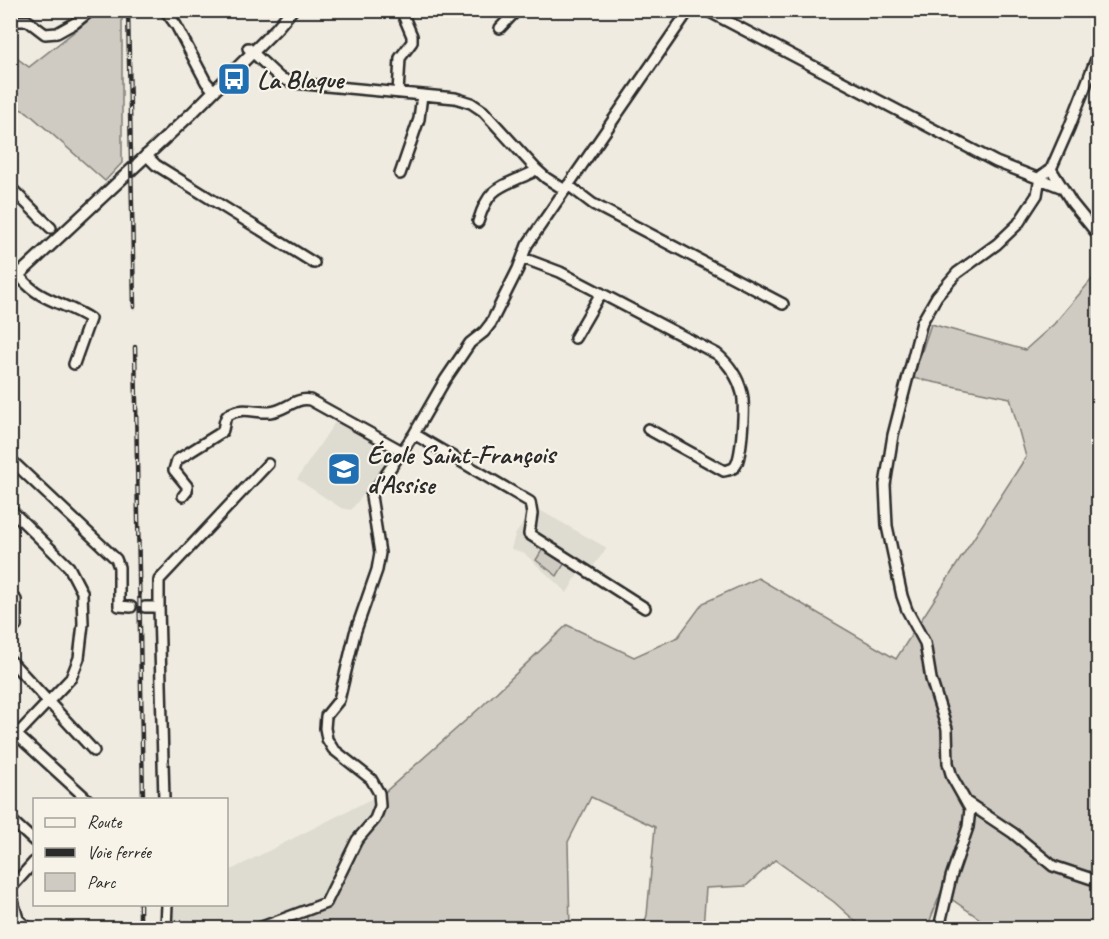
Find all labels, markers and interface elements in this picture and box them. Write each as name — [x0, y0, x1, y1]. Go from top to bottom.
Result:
bus stop icon: La Blaque — [216, 61, 252, 97]
place label: La Blaque — [257, 63, 345, 96]
place label: École Saint-François d'Assise — [367, 438, 558, 501]
school or university icon: École Saint-François d'Assise — [326, 451, 362, 487]
legend — [33, 798, 228, 906]
text: Route — [87, 811, 122, 833]
text: Voie ferrée — [87, 841, 152, 863]
text: Parc — [87, 871, 116, 893]

